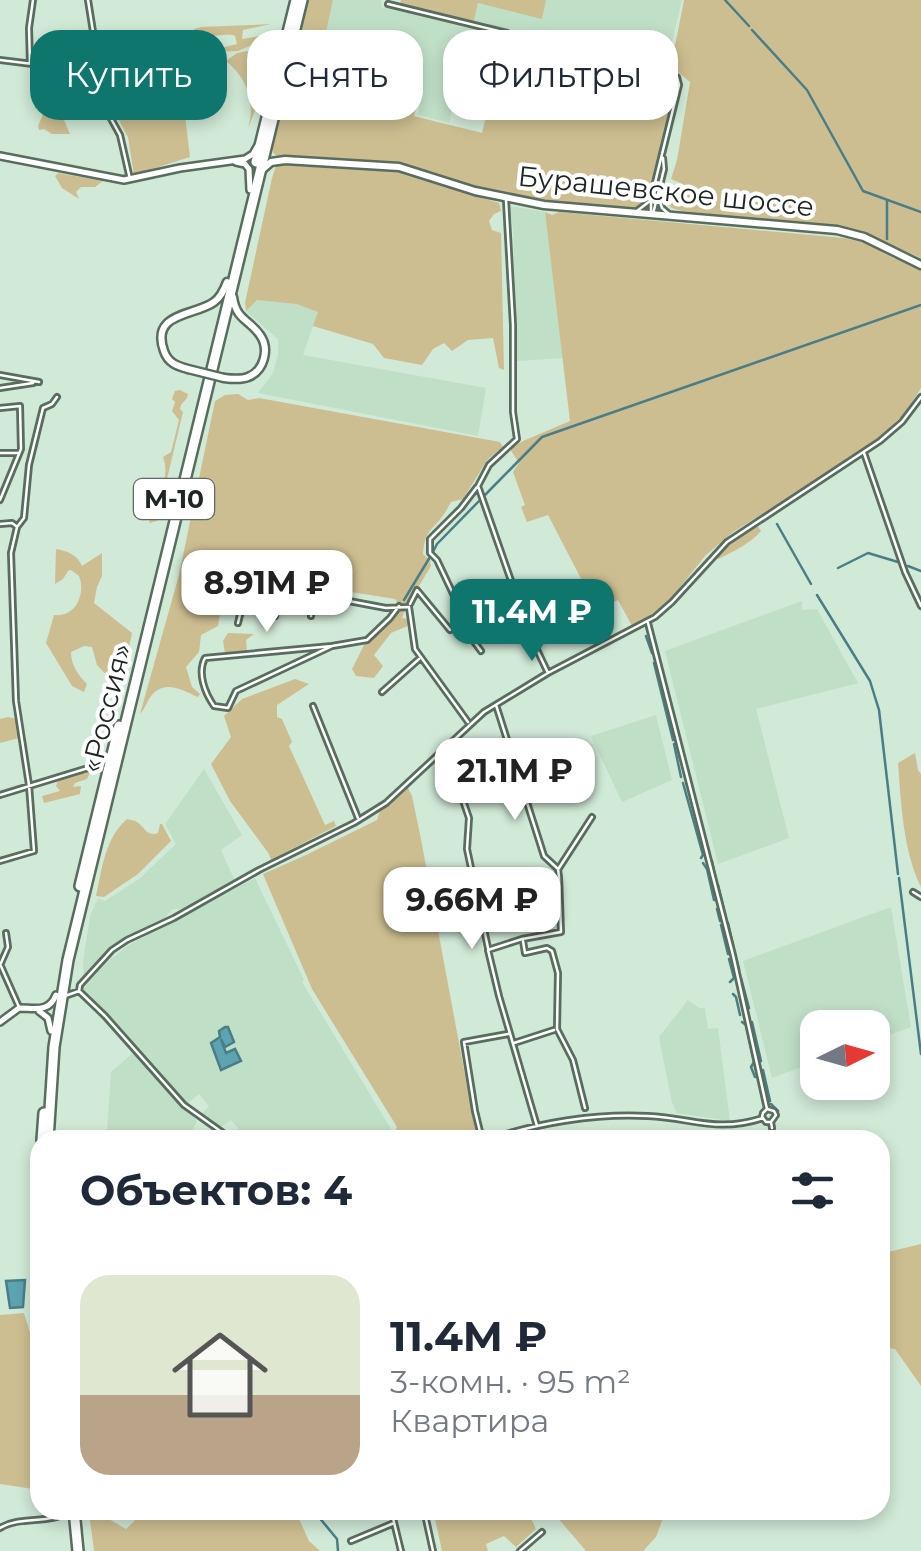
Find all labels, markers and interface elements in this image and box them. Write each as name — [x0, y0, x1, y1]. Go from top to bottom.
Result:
chip: Купить — [30, 30, 227, 120]
chip: Снять — [247, 30, 423, 120]
chip: Фильтры — [443, 30, 678, 120]
street label: Бурашевское шоссе — [516, 159, 816, 223]
road number: М-10 — [134, 479, 214, 519]
pin: 8.91M ₽ — [175, 550, 359, 635]
text: 8.91M ₽ — [203, 563, 331, 602]
pin: 11.4M ₽ — [440, 579, 624, 664]
text: 11.4M ₽ — [472, 592, 592, 631]
street label: «Россия» — [74, 640, 138, 776]
pin: 21.1M ₽ — [423, 738, 607, 823]
text: 21.1M ₽ — [457, 751, 573, 790]
pin: 9.66M ₽ — [380, 867, 564, 952]
text: 9.66M ₽ — [405, 880, 539, 919]
north arrow — [800, 1010, 890, 1100]
map controls — [800, 1010, 890, 1100]
icon: filters — [785, 1163, 840, 1218]
text: Объектов: 4 — [80, 1164, 352, 1216]
text: 11.4M ₽ — [390, 1310, 547, 1362]
icon: home — [160, 1315, 280, 1435]
text: 3-комн. · 95 m² — [390, 1362, 631, 1401]
text: Квартира — [390, 1401, 549, 1440]

